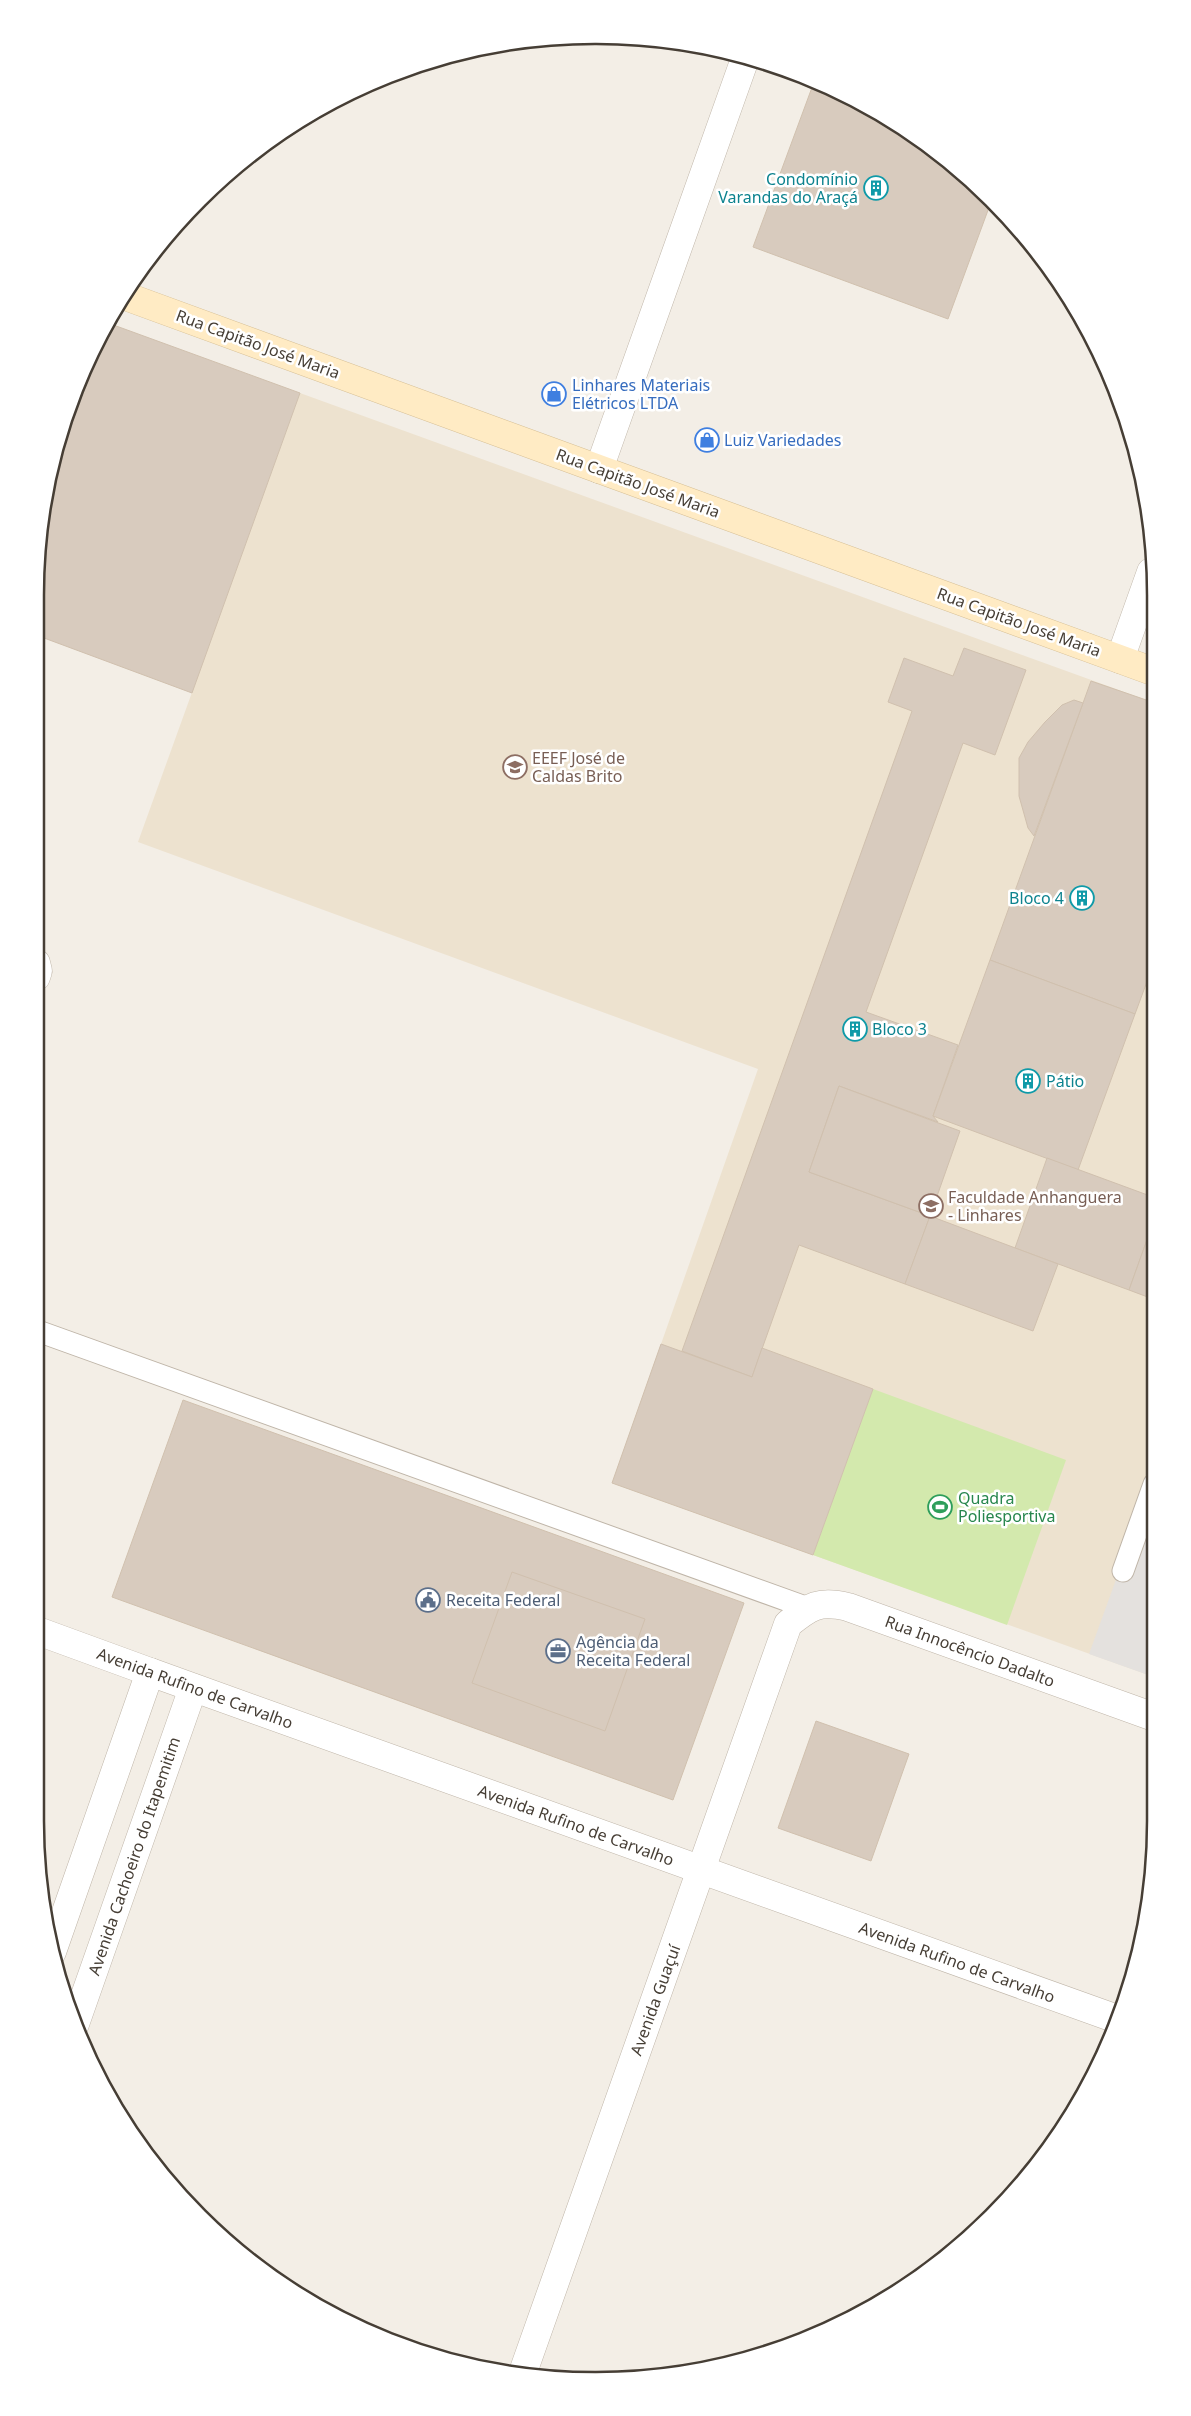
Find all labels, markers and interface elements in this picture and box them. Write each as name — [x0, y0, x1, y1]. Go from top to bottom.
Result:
place label: Condomínio Varandas do Araçá — [718, 168, 858, 208]
building icon: Condomínio Varandas do Araçá — [863, 175, 889, 201]
street label: Rua Capitão José Maria — [173, 304, 343, 384]
place label: Linhares Materiais Elétricos LTDA — [572, 374, 710, 414]
shop icon: Linhares Materiais Elétricos LTDA — [541, 381, 567, 407]
shop icon: Luiz Variedades — [694, 427, 720, 453]
place label: Luiz Variedades — [724, 429, 841, 451]
street label: Rua Capitão José Maria — [553, 443, 723, 523]
street label: Rua Capitão José Maria — [934, 582, 1104, 662]
place label: EEEF José de Caldas Brito — [532, 747, 625, 787]
school or university icon: EEEF José de Caldas Brito — [502, 754, 528, 780]
building icon: Bloco 4 — [1069, 885, 1095, 911]
place label: Bloco 4 — [1009, 887, 1064, 909]
building icon: Bloco 3 — [842, 1016, 868, 1042]
place label: Bloco 3 — [872, 1018, 927, 1040]
building icon: Pátio — [1015, 1068, 1041, 1094]
place label: Pátio — [1046, 1070, 1084, 1092]
place label: Faculdade Anhanguera - Linhares — [948, 1186, 1122, 1226]
school or university icon: Faculdade Anhanguera - Linhares — [918, 1193, 944, 1219]
place label: Quadra Poliesportiva — [958, 1487, 1055, 1527]
sports icon: Quadra Poliesportiva — [927, 1494, 953, 1520]
public building icon: Receita Federal — [415, 1587, 441, 1613]
place label: Receita Federal — [446, 1589, 560, 1611]
street label: Rua Innocêncio Dadalto — [882, 1610, 1058, 1692]
place label: Agência da Receita Federal — [576, 1631, 690, 1671]
office icon: Agência da Receita Federal — [545, 1638, 571, 1664]
street label: Avenida Rufino de Carvalho — [94, 1642, 296, 1734]
street label: Avenida Cachoeiro do Itapemitim — [83, 1734, 185, 1978]
street label: Avenida Rufino de Carvalho — [475, 1779, 677, 1871]
street label: Avenida Rufino de Carvalho — [856, 1916, 1058, 2008]
street label: Avenida Guaçuí — [625, 1941, 686, 2059]

